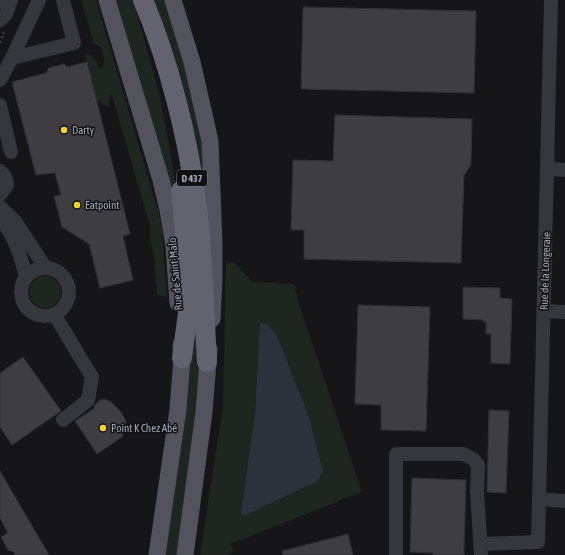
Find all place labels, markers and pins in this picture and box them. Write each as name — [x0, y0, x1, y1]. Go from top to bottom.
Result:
place label: Darty — [72, 124, 95, 136]
marker: Darty — [59, 125, 69, 135]
place label: Eatpoint — [85, 199, 119, 211]
marker: Eatpoint — [72, 200, 82, 210]
place label: Point K Chez Abé — [111, 422, 177, 434]
marker: Point K Chez Abé — [98, 423, 108, 433]

